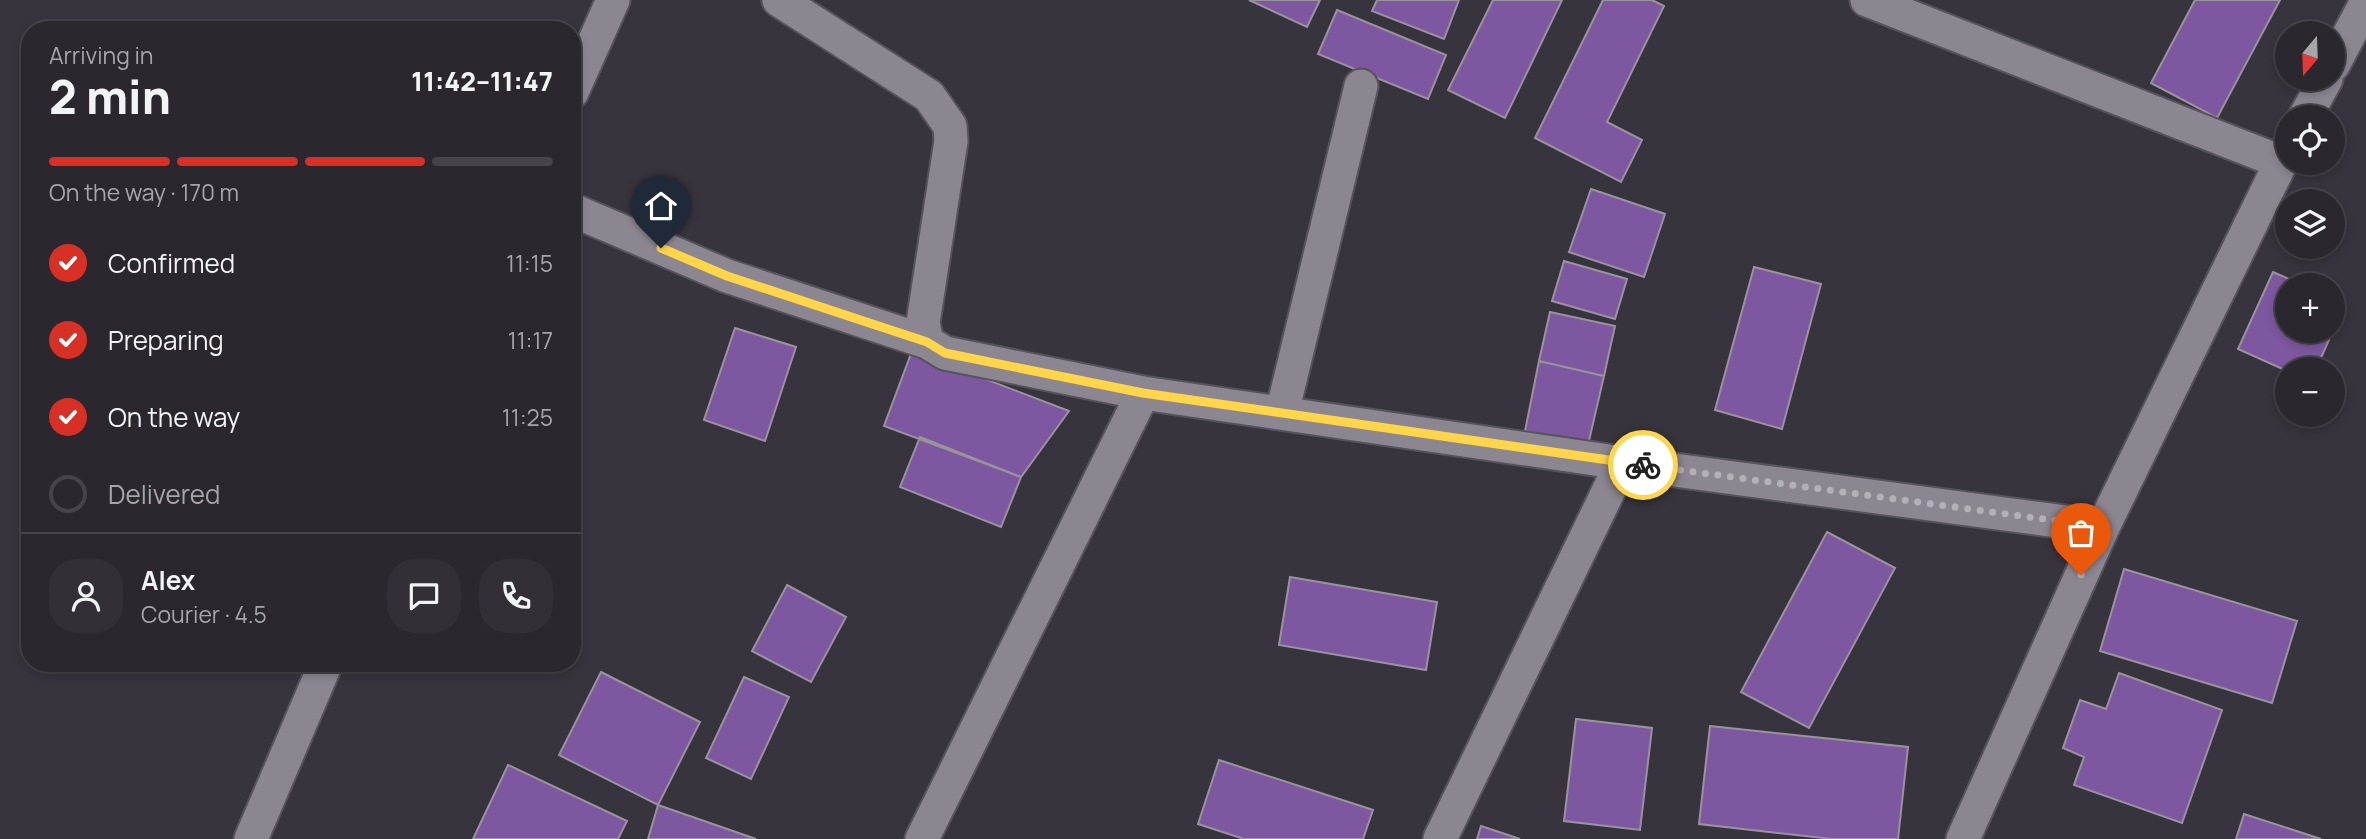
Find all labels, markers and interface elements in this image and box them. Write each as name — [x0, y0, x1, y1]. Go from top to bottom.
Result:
north arrow — [2275, 21, 2345, 91]
map controls — [2275, 21, 2345, 427]
text: Arriving in — [49, 39, 154, 71]
text: 11:42–11:47 — [411, 63, 553, 99]
text: 2 min — [49, 65, 171, 128]
button: locate — [2275, 105, 2345, 175]
text: On the way · 170 m — [49, 176, 239, 208]
pin — [631, 176, 691, 248]
icon: home — [642, 187, 680, 225]
button: layers — [2275, 189, 2345, 259]
icon: check — [49, 244, 87, 282]
text: Confirmed — [108, 245, 235, 281]
text: 11:15 — [506, 247, 553, 279]
button: + — [2275, 273, 2345, 343]
icon: check — [49, 321, 87, 359]
text: Preparing — [108, 322, 224, 358]
text: 11:17 — [508, 324, 553, 356]
button: − — [2275, 357, 2345, 427]
icon: check — [49, 398, 87, 436]
text: On the way — [108, 399, 240, 435]
text: 11:25 — [502, 401, 553, 433]
courier — [1608, 430, 1678, 500]
icon: bike — [1624, 446, 1662, 484]
text: Delivered — [108, 476, 220, 512]
pin — [2051, 503, 2111, 575]
icon: bag — [2062, 514, 2100, 552]
button: person — [49, 559, 123, 633]
button: chat — [387, 559, 461, 633]
button: phone — [479, 559, 553, 633]
text: Alex — [141, 562, 195, 598]
text: Courier · 4.5 — [141, 598, 267, 630]

